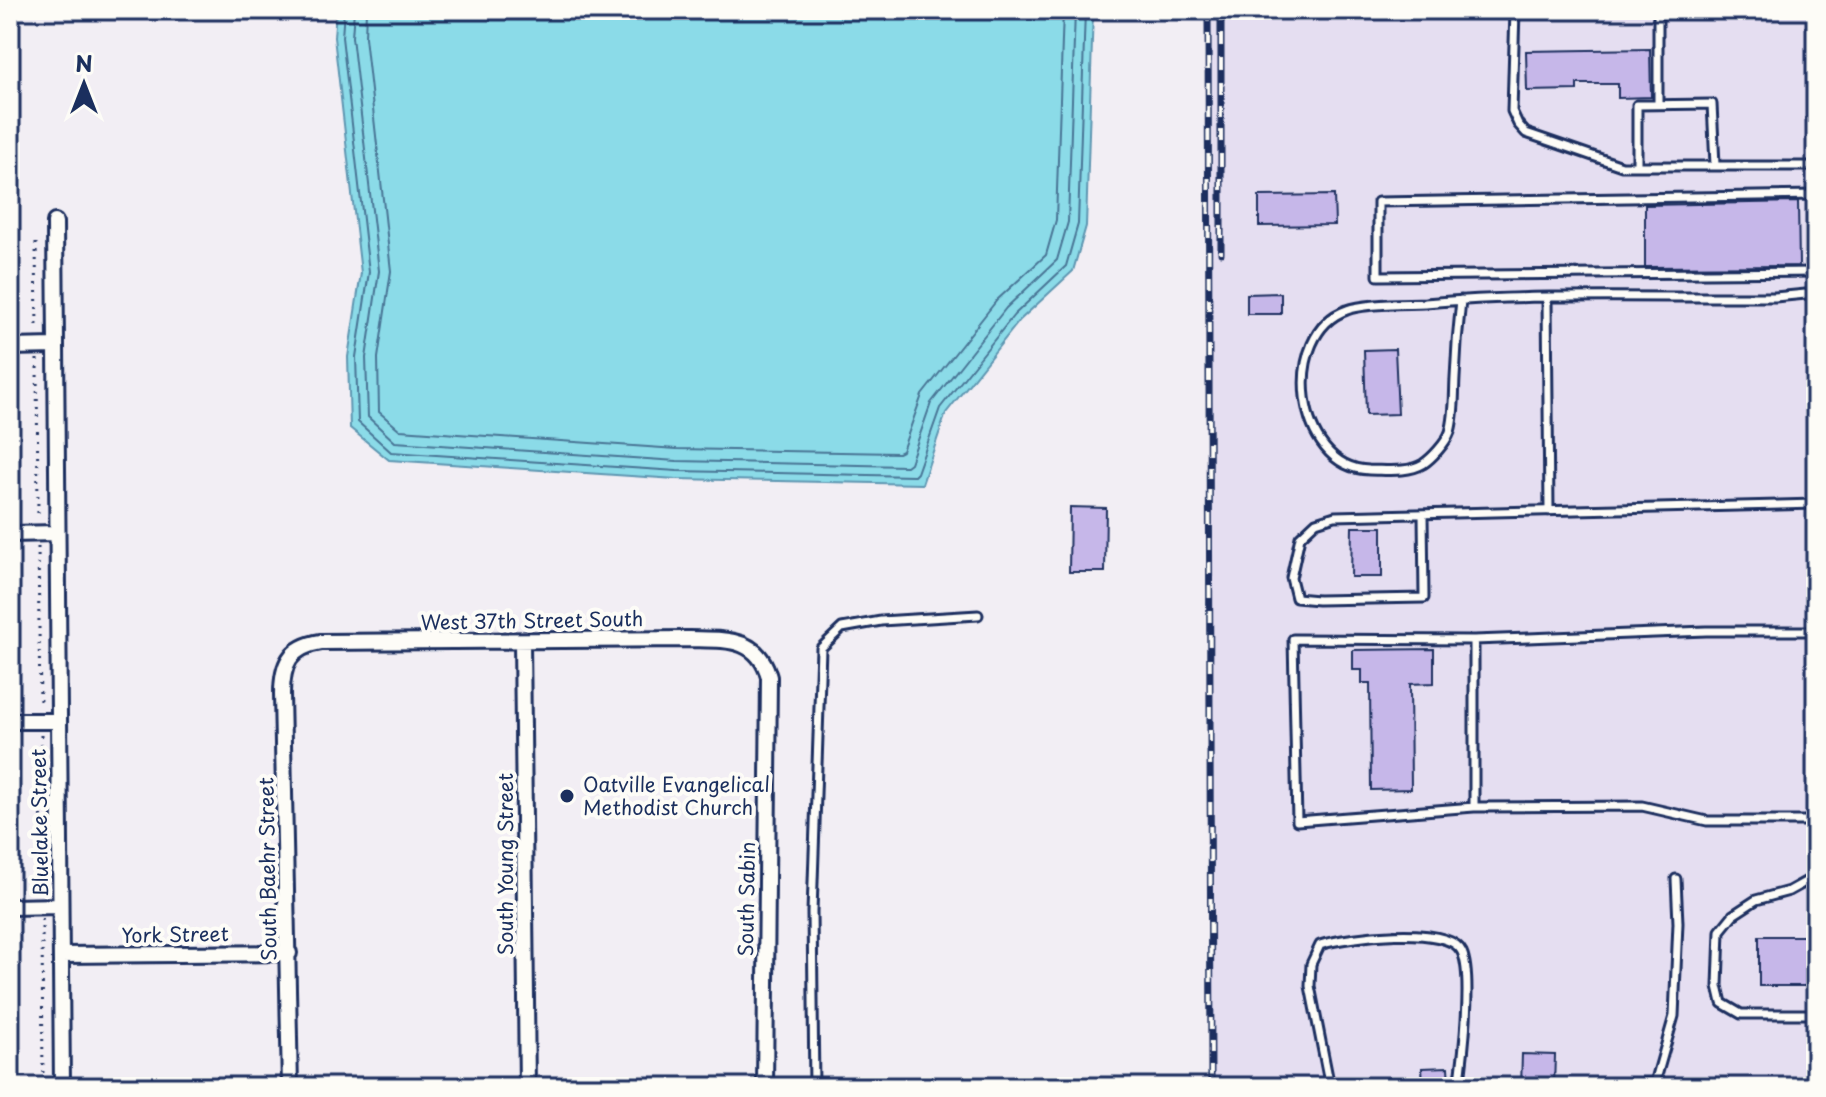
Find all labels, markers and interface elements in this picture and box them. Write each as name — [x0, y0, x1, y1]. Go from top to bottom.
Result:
north arrow — [44, 44, 124, 124]
text: N — [75, 46, 93, 79]
street label: West 37th Street South — [420, 603, 644, 637]
street label: Bluelake Street — [23, 748, 55, 898]
place label: Oatville Evangelical Methodist Church — [583, 769, 770, 822]
street label: South Young Street — [490, 773, 520, 955]
street label: South Baehr Street — [250, 777, 284, 961]
marker: Oatville Evangelical Methodist Church — [558, 787, 576, 805]
street label: South Sabin — [730, 841, 762, 957]
street label: York Street — [121, 918, 229, 950]

